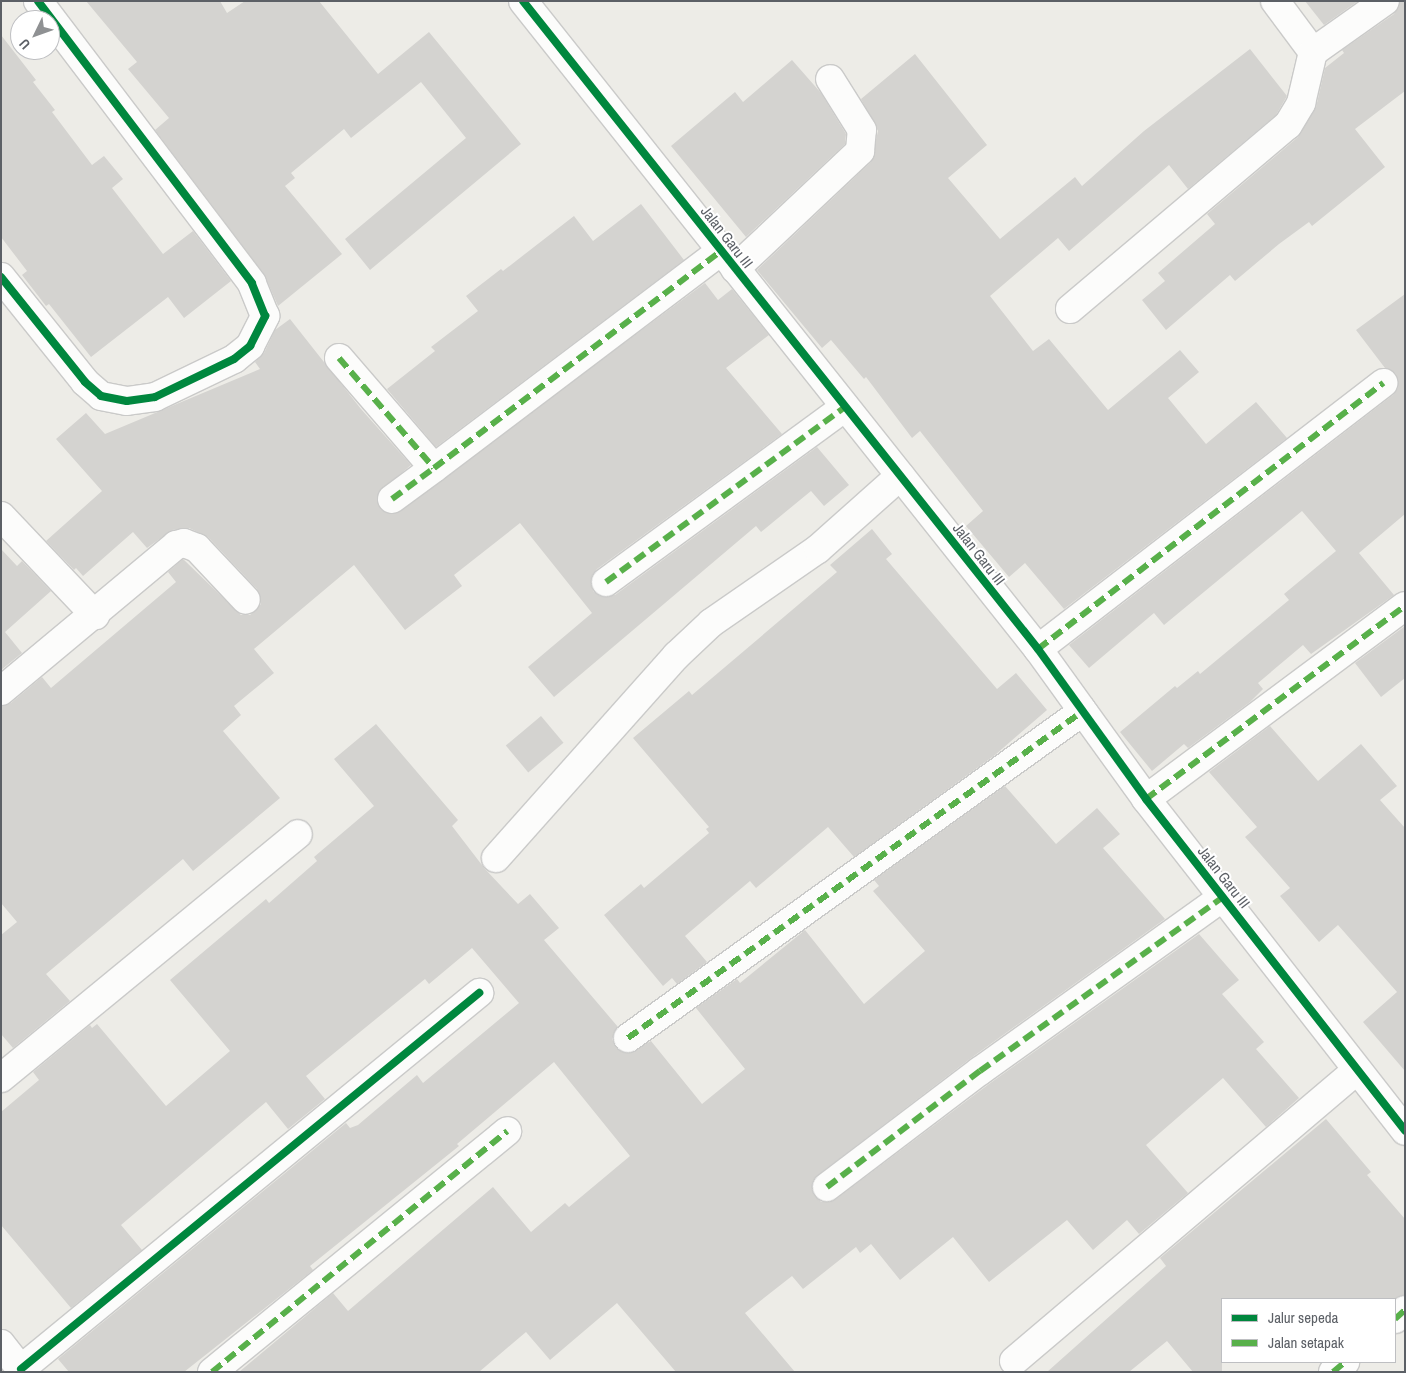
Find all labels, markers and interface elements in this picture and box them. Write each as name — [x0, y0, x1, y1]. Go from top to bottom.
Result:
north arrow — [10, 10, 60, 60]
text: U — [15, 35, 34, 53]
street label: Jalan Garu III — [697, 202, 757, 272]
street label: Jalan Garu III — [949, 519, 1009, 589]
street label: Jalan Garu III — [1194, 842, 1254, 912]
legend — [1221, 1298, 1396, 1363]
text: Jalur sepeda — [1268, 1307, 1338, 1328]
text: Jalan setapak — [1268, 1332, 1344, 1353]

